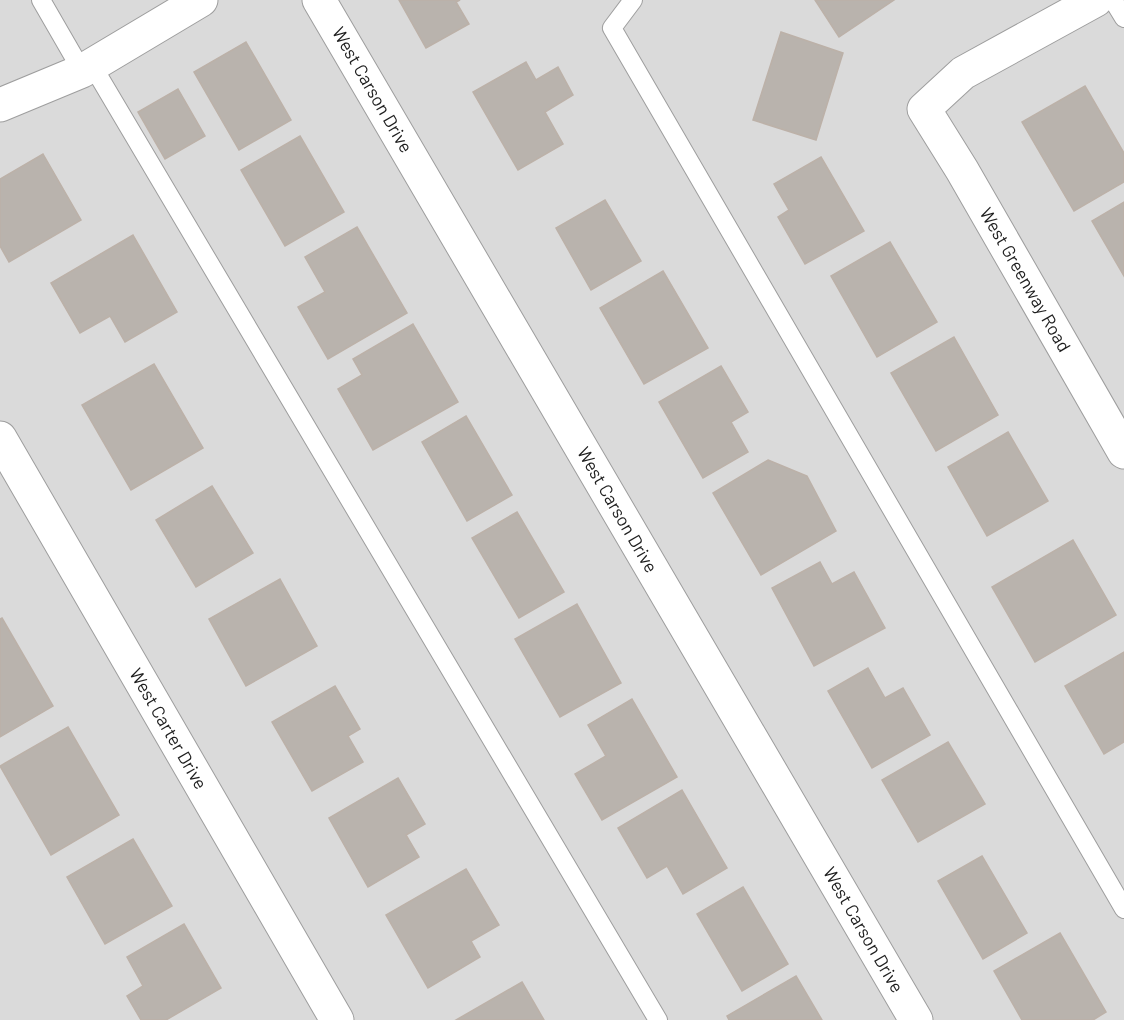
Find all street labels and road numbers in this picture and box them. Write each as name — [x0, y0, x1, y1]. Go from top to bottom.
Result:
street label: West Carson Drive — [328, 23, 418, 156]
street label: West Greenway Road — [976, 203, 1076, 356]
street label: West Carson Drive — [573, 443, 663, 576]
street label: West Carter Drive — [125, 664, 212, 793]
street label: West Carson Drive — [819, 863, 909, 996]

